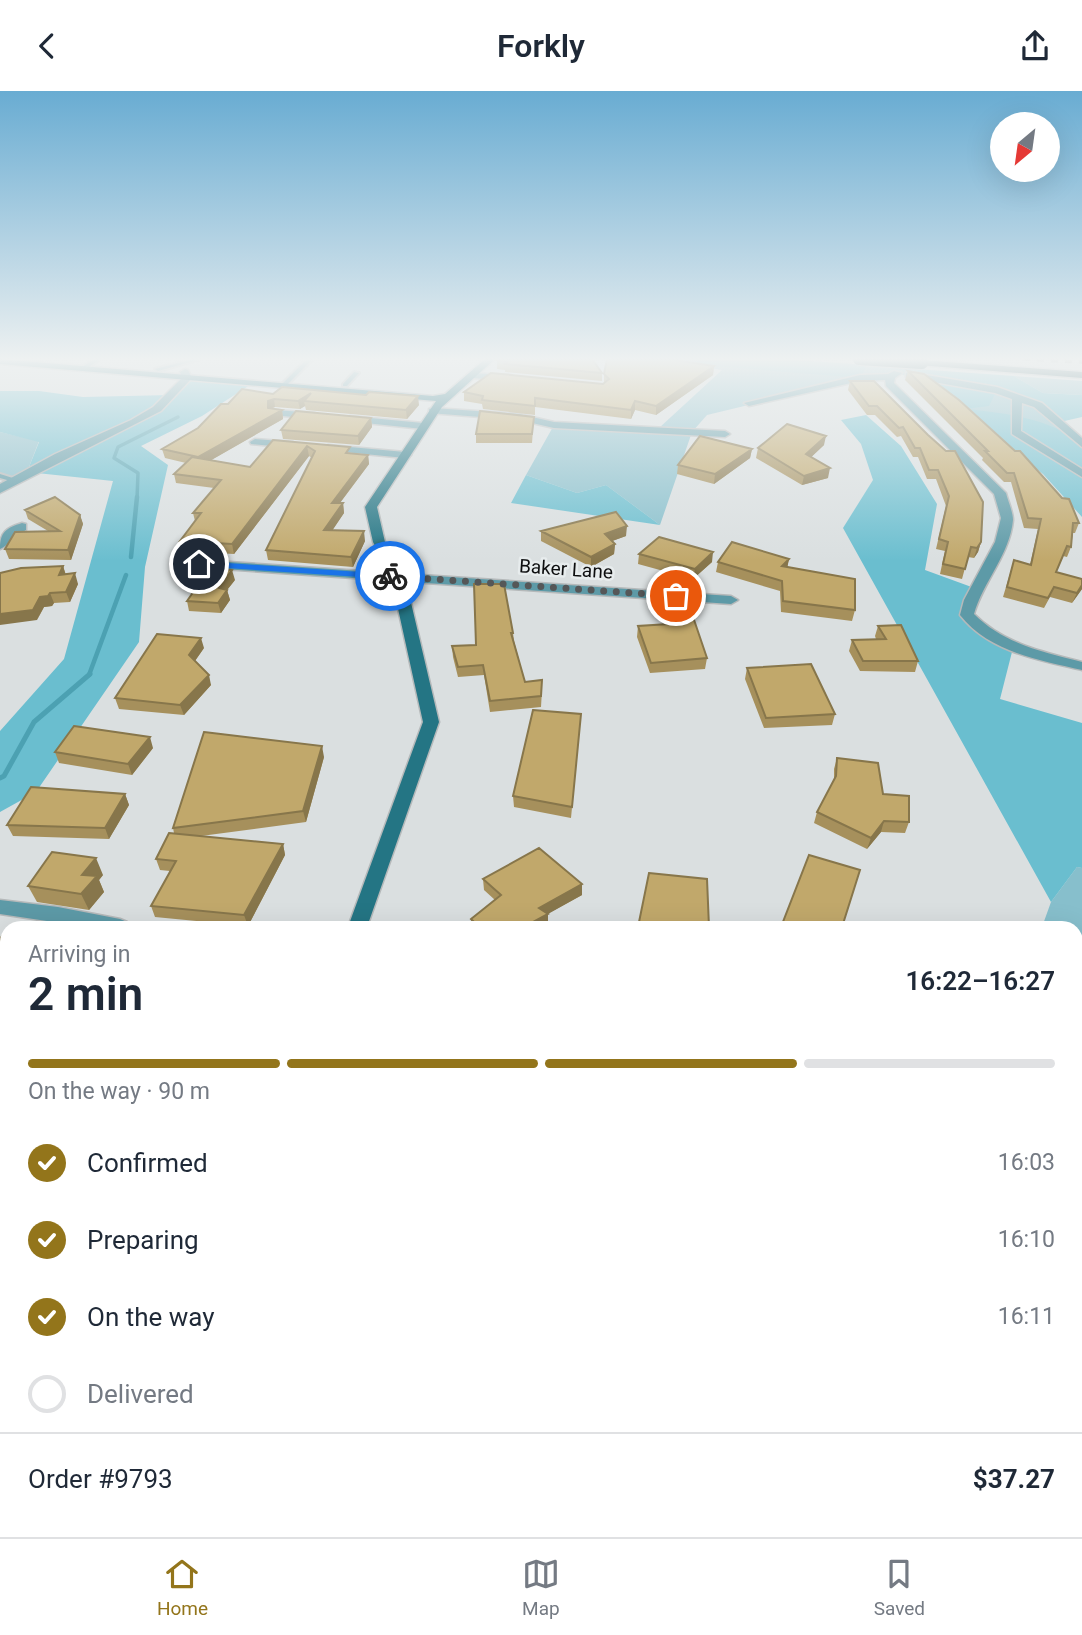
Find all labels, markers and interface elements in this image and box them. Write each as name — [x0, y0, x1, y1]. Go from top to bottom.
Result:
icon: back — [28, 27, 66, 65]
text: Forkly — [497, 27, 585, 65]
icon: share — [1016, 27, 1054, 65]
north arrow — [990, 112, 1060, 182]
map controls — [990, 112, 1060, 182]
pin — [169, 534, 229, 594]
courier — [355, 541, 425, 611]
icon: home — [180, 545, 218, 583]
street label: Baker Lane — [518, 554, 614, 584]
icon: bike — [371, 557, 409, 595]
pin — [646, 566, 706, 626]
icon: bag — [657, 577, 695, 615]
text: Arriving in — [28, 941, 131, 968]
text: 16:22–16:27 — [905, 966, 1055, 996]
text: 2 min — [28, 967, 143, 1021]
text: On the way · 90 m — [28, 1078, 210, 1105]
icon: check — [28, 1144, 66, 1182]
text: Confirmed — [87, 1148, 208, 1178]
text: 16:03 — [998, 1149, 1055, 1176]
icon: check — [28, 1221, 66, 1259]
text: Preparing — [87, 1225, 199, 1255]
text: 16:10 — [998, 1226, 1055, 1253]
icon: check — [28, 1298, 66, 1336]
text: On the way — [87, 1302, 215, 1332]
text: 16:11 — [998, 1303, 1055, 1330]
text: Delivered — [87, 1379, 194, 1409]
text: Order #9793 — [28, 1464, 173, 1494]
text: $37.27 — [973, 1464, 1055, 1494]
tab: Home — [157, 1555, 208, 1620]
tab: Map — [522, 1555, 560, 1620]
tab: Saved — [874, 1555, 925, 1620]

